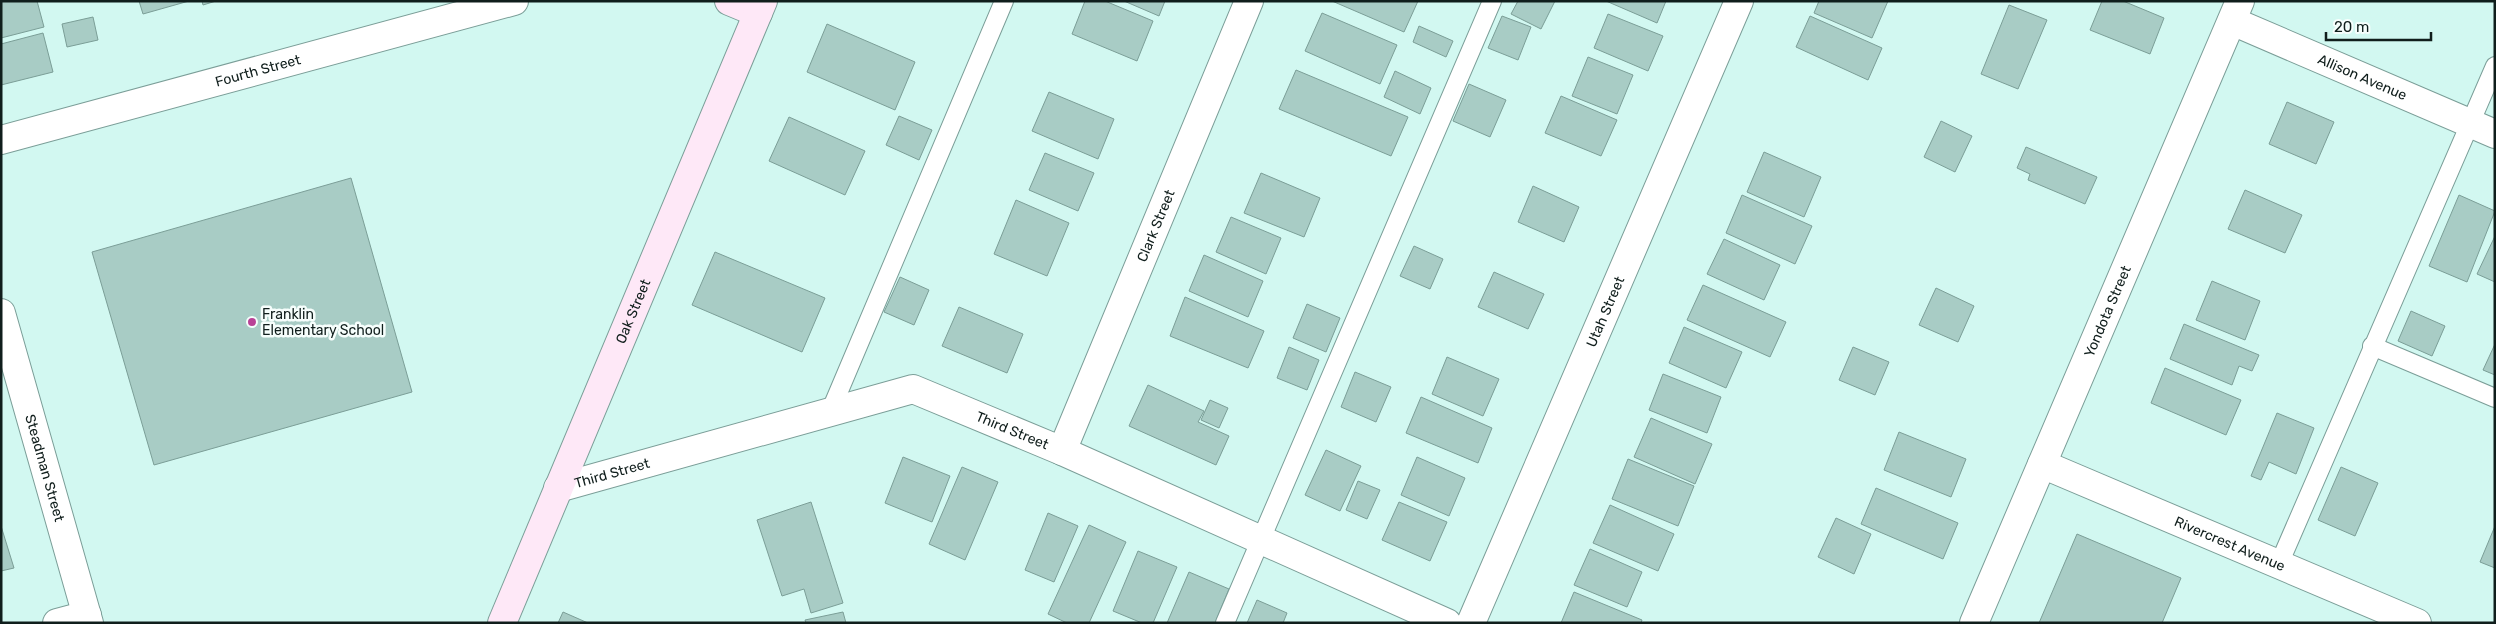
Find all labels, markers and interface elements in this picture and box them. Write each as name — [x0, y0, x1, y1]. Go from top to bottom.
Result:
scale bar — [2326, 10, 2431, 42]
text: 20 m — [2334, 18, 2369, 36]
street label: Allison Avenue — [2315, 50, 2410, 104]
street label: Fourth Street — [213, 51, 303, 90]
street label: Clark Street — [1133, 186, 1178, 264]
street label: Yondota Street — [2080, 262, 2135, 360]
street label: Utah Street — [1582, 273, 1628, 350]
street label: Oak Street — [612, 276, 654, 346]
place label: Franklin Elementary School — [262, 306, 384, 339]
marker: Franklin Elementary School — [246, 316, 258, 328]
street label: Third Street — [973, 408, 1052, 453]
street label: Steadman Street — [22, 412, 68, 524]
street label: Third Street — [572, 454, 652, 492]
street label: Rivercrest Avenue — [2172, 513, 2288, 575]

